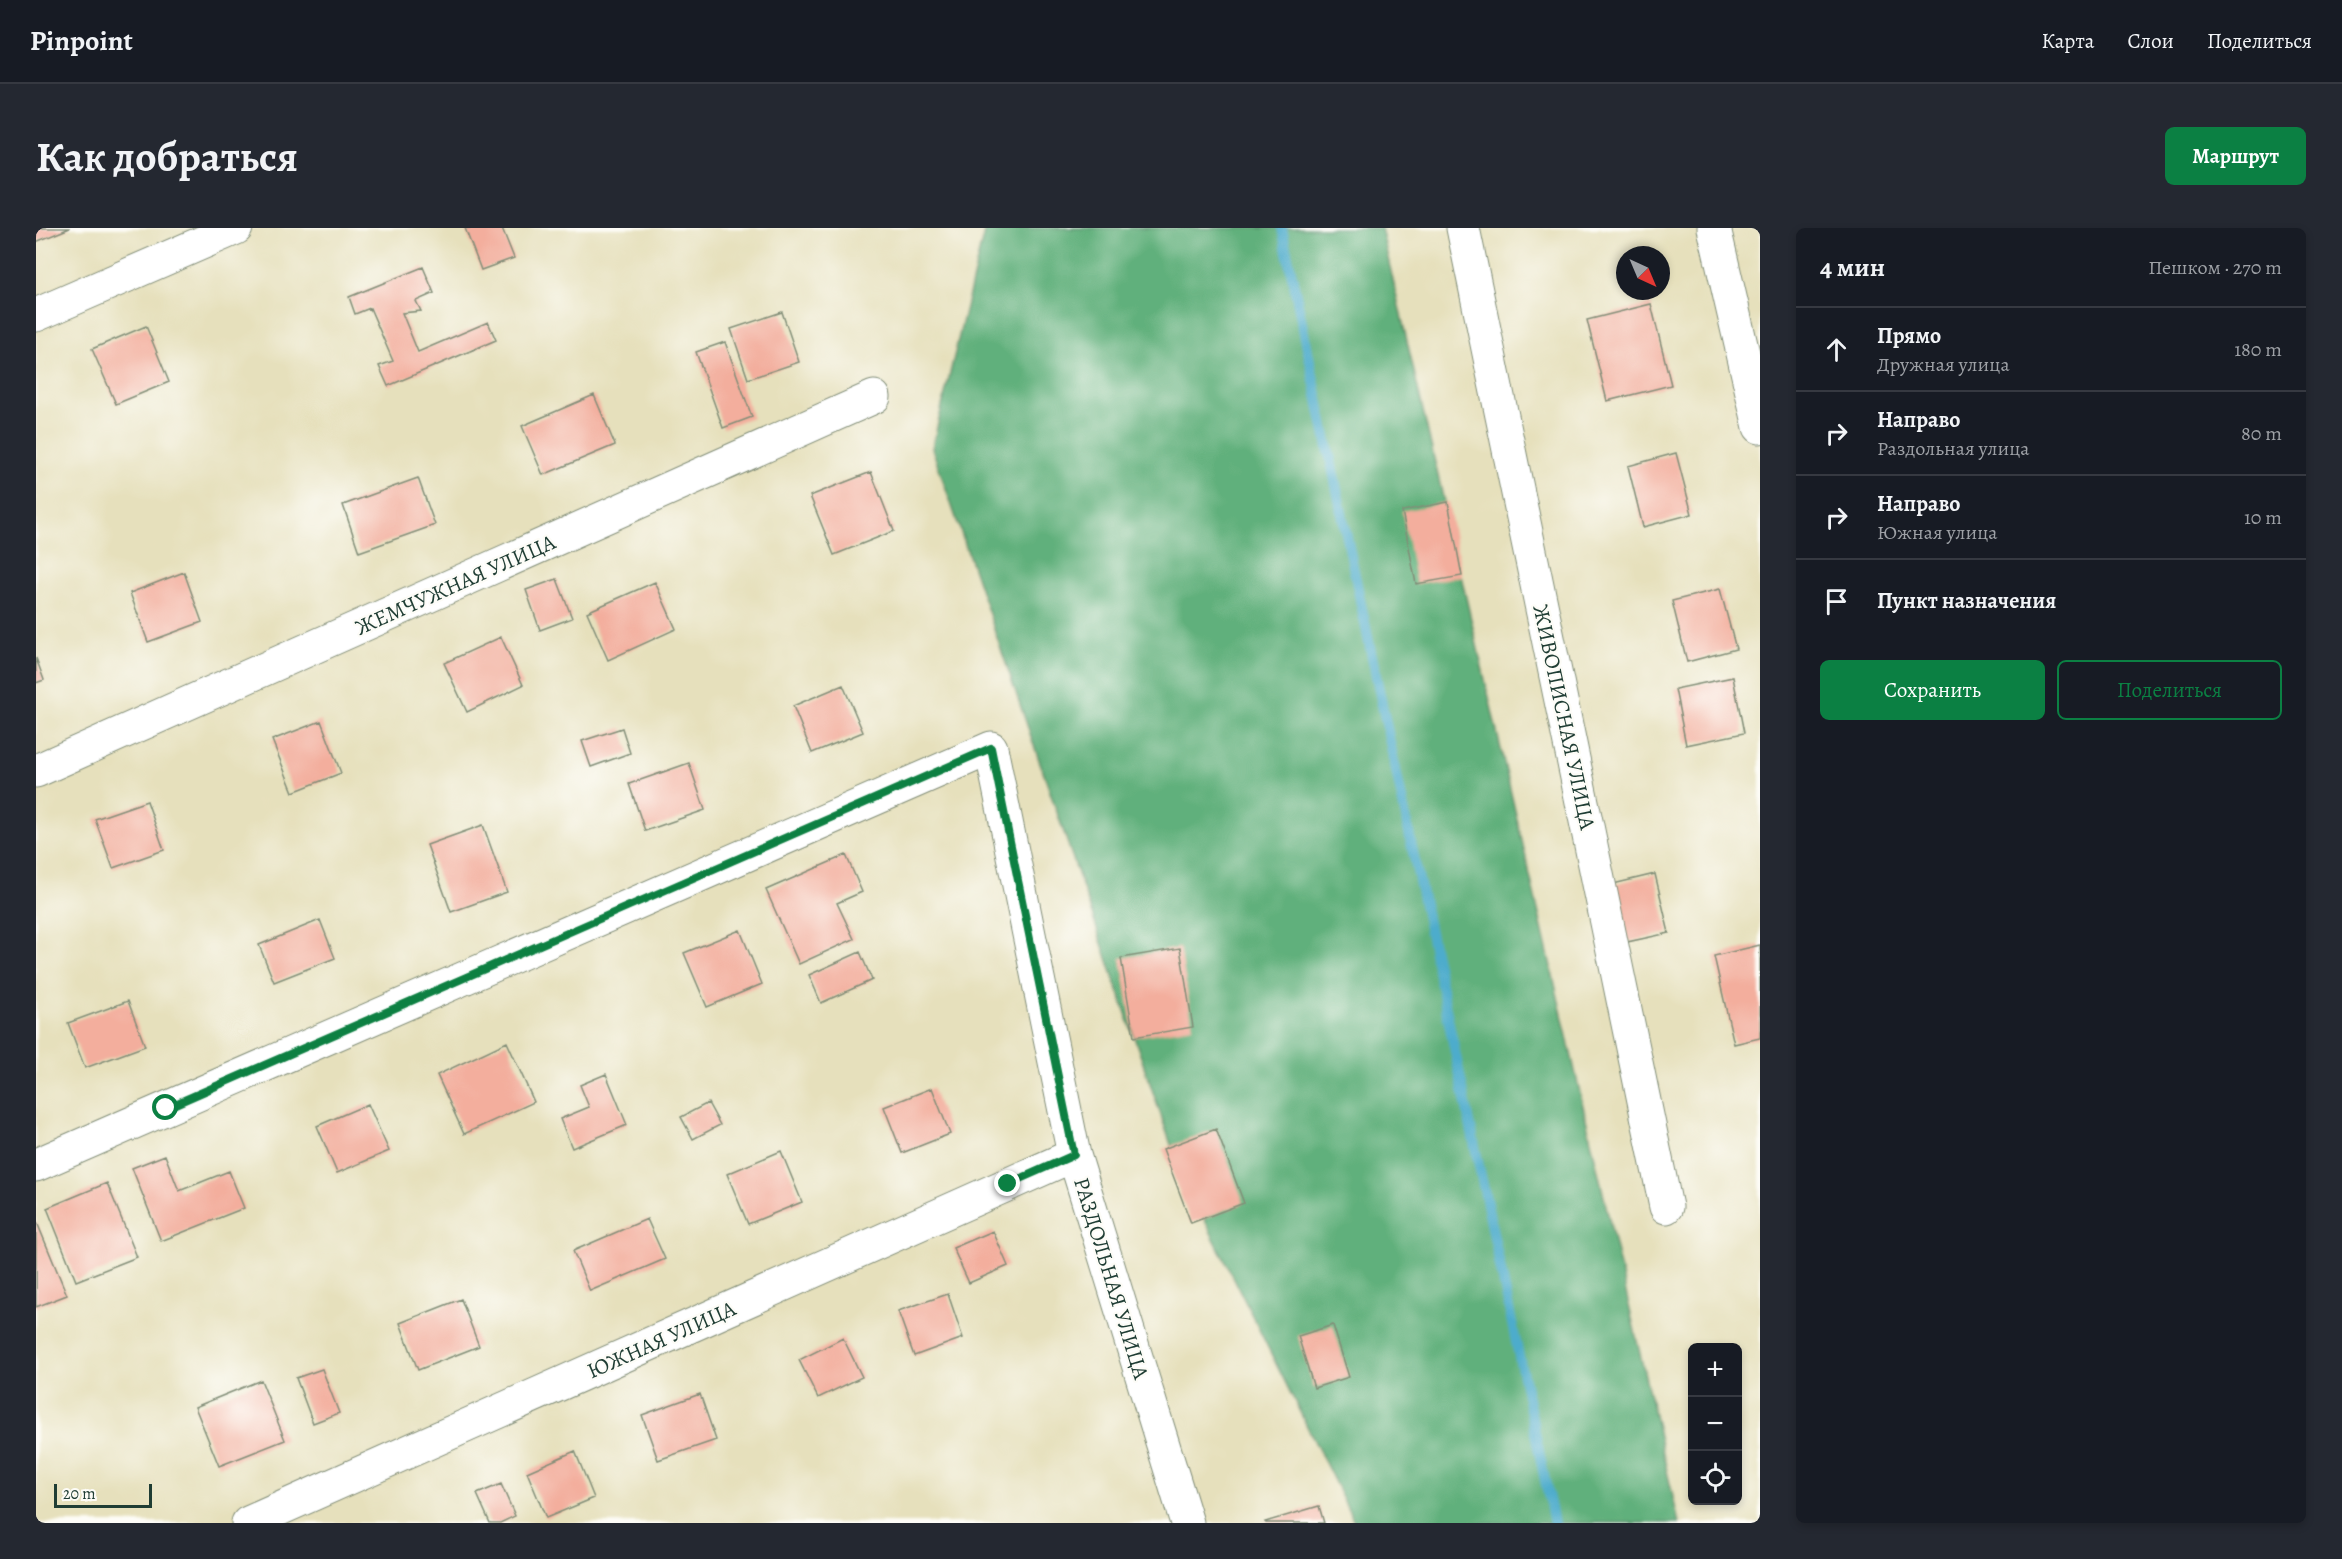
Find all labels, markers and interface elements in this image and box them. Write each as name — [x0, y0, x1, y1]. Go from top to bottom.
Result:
text: Pinpoint — [30, 22, 133, 60]
text: Карта — [2041, 27, 2094, 55]
text: Слои — [2127, 27, 2174, 55]
text: Поделиться — [2207, 27, 2312, 55]
button: Маршрут — [2165, 127, 2306, 185]
text: Как добраться — [36, 128, 298, 185]
north arrow — [1616, 246, 1670, 300]
text: 4 мин — [1820, 250, 1885, 285]
text: Пешком · 270 m — [2148, 254, 2282, 281]
text: Прямо — [1877, 321, 1941, 351]
icon: ahead — [1820, 333, 1853, 366]
text: 180 m — [2234, 336, 2282, 363]
text: Дружная улица — [1877, 351, 2010, 378]
text: Направо — [1877, 405, 1960, 435]
icon: right — [1820, 417, 1853, 450]
text: 80 m — [2241, 420, 2282, 447]
text: Раздольная улица — [1877, 435, 2030, 462]
text: Направо — [1877, 489, 1960, 519]
icon: right — [1820, 501, 1853, 534]
text: 10 m — [2244, 504, 2282, 531]
text: Южная улица — [1877, 519, 1998, 546]
street label: ЖЕМЧУЖНАЯ УЛИЦА — [351, 527, 561, 643]
icon: arrive — [1820, 585, 1853, 618]
text: Пункт назначения — [1877, 586, 2056, 616]
street label: ЖИВОПИСНАЯ УЛИЦА — [1526, 602, 1603, 834]
button: Сохранить — [1820, 660, 2045, 720]
button: Поделиться — [2057, 660, 2282, 720]
route start — [152, 1094, 178, 1120]
route end — [994, 1170, 1020, 1196]
street label: РАЗДОЛЬНАЯ УЛИЦА — [1066, 1174, 1156, 1384]
street label: ЮЖНАЯ УЛИЦА — [582, 1293, 742, 1386]
map controls — [1688, 1343, 1742, 1505]
button: + — [1688, 1343, 1742, 1397]
button: − — [1688, 1397, 1742, 1451]
button: locate — [1688, 1451, 1742, 1505]
scale bar — [54, 1481, 152, 1508]
text: 20 m — [63, 1483, 96, 1505]

